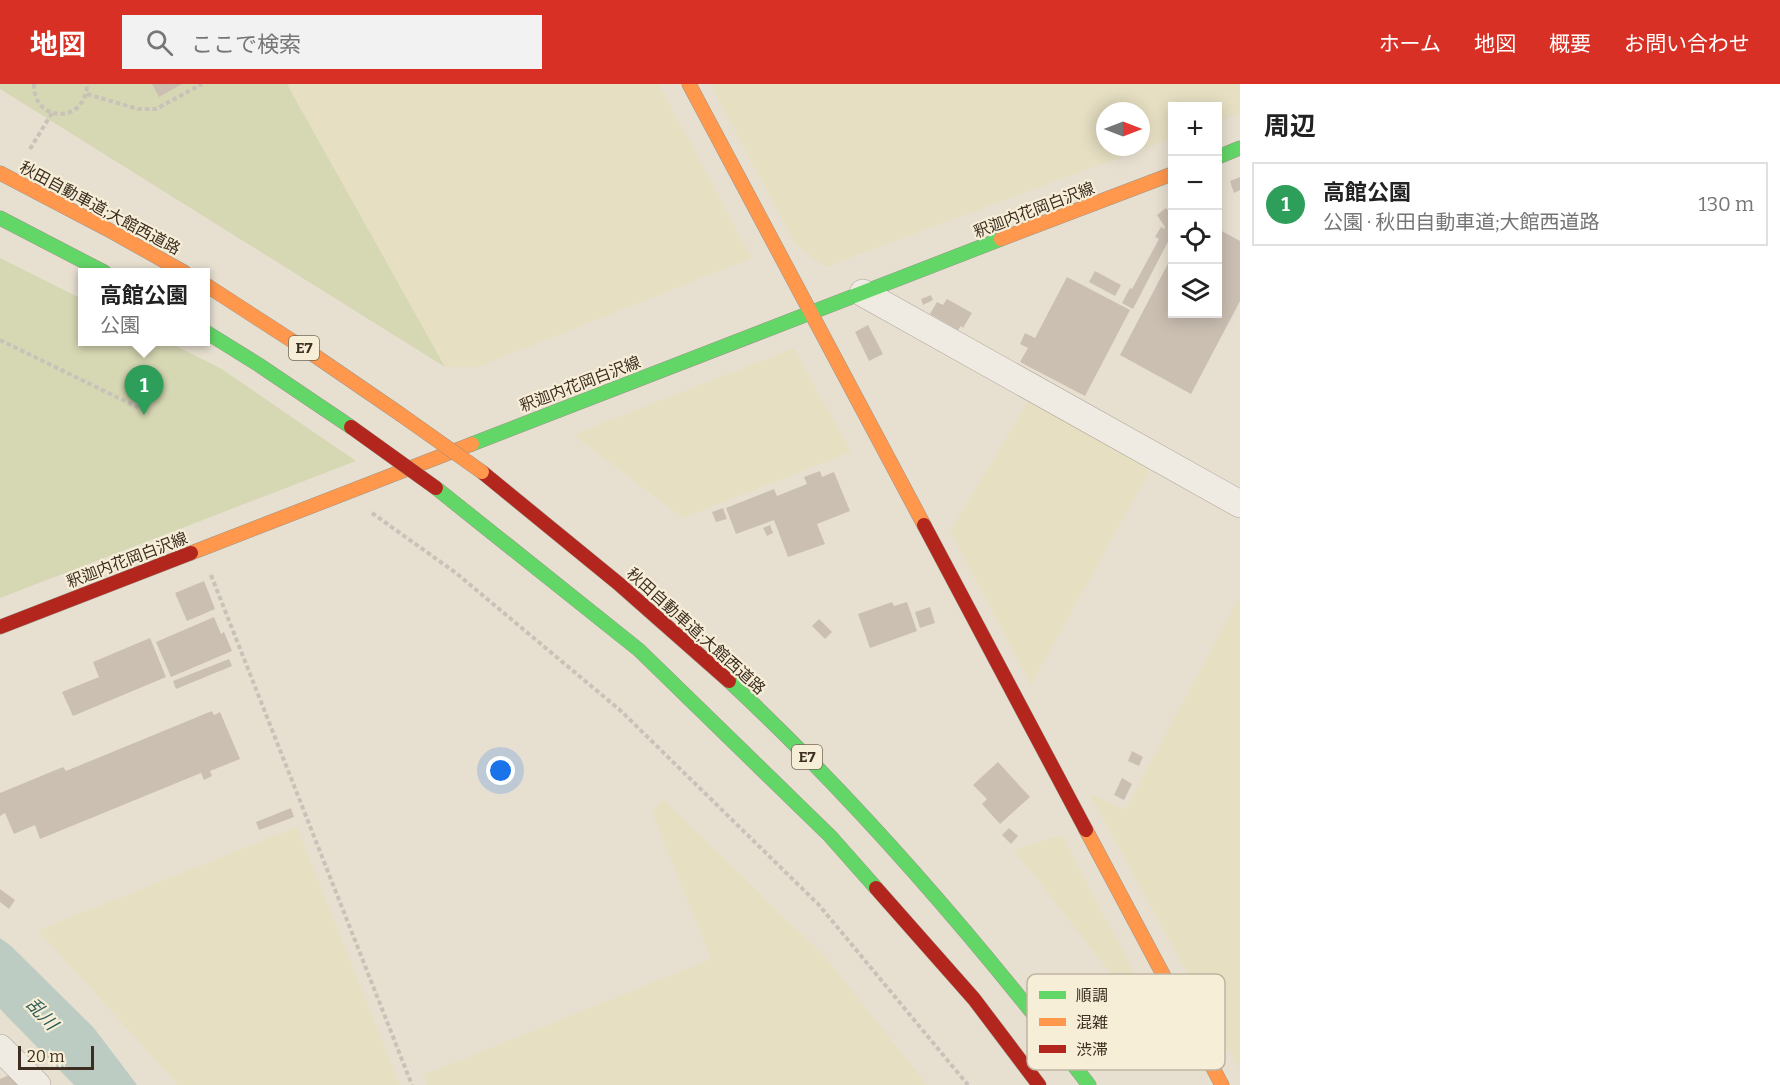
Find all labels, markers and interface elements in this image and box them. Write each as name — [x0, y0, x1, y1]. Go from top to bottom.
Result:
search box — [122, 15, 542, 69]
icon: search — [143, 26, 176, 59]
text: 地図 — [30, 28, 86, 61]
text: ここで検索 — [191, 31, 301, 58]
text: ホーム — [1379, 31, 1441, 57]
text: 地図 — [1474, 31, 1516, 57]
text: 概要 — [1549, 31, 1591, 57]
text: お問い合わせ — [1624, 31, 1750, 57]
north arrow — [1096, 102, 1150, 156]
map controls — [1168, 102, 1222, 318]
button: + — [1168, 102, 1222, 156]
text: 周辺 — [1264, 111, 1316, 142]
button: − — [1168, 156, 1222, 210]
street label: 秋田自動車道;大館西道路 — [16, 157, 184, 259]
street label: 釈迦内花岡白沢線 — [971, 178, 1097, 242]
text: 高館公園 — [1323, 179, 1411, 206]
text: 1 — [1281, 192, 1290, 216]
text: 130 m — [1699, 192, 1754, 216]
button: locate — [1168, 210, 1222, 264]
text: 公園 · 秋田自動車道;大館西道路 — [1323, 210, 1600, 234]
button: layers — [1168, 264, 1222, 318]
popup — [78, 268, 210, 346]
text: 高館公園 — [100, 282, 188, 309]
text: 公園 — [100, 313, 140, 337]
road number: E7 — [289, 336, 319, 360]
street label: 釈迦内花岡白沢線 — [517, 352, 643, 416]
pin: 1 — [124, 366, 164, 415]
street label: 釈迦内花岡白沢線 — [64, 528, 190, 592]
street label: 秋田自動車道;大館西道路 — [623, 564, 769, 698]
road number: E7 — [792, 745, 822, 769]
your location — [486, 756, 515, 785]
legend — [1027, 974, 1225, 1070]
text: 順調 — [1076, 986, 1108, 1005]
water label: 乱川 — [22, 993, 64, 1036]
text: 混雑 — [1076, 1013, 1108, 1032]
text: 渋滞 — [1076, 1040, 1108, 1059]
scale bar — [18, 1043, 94, 1070]
text: 20 m — [27, 1047, 64, 1066]

